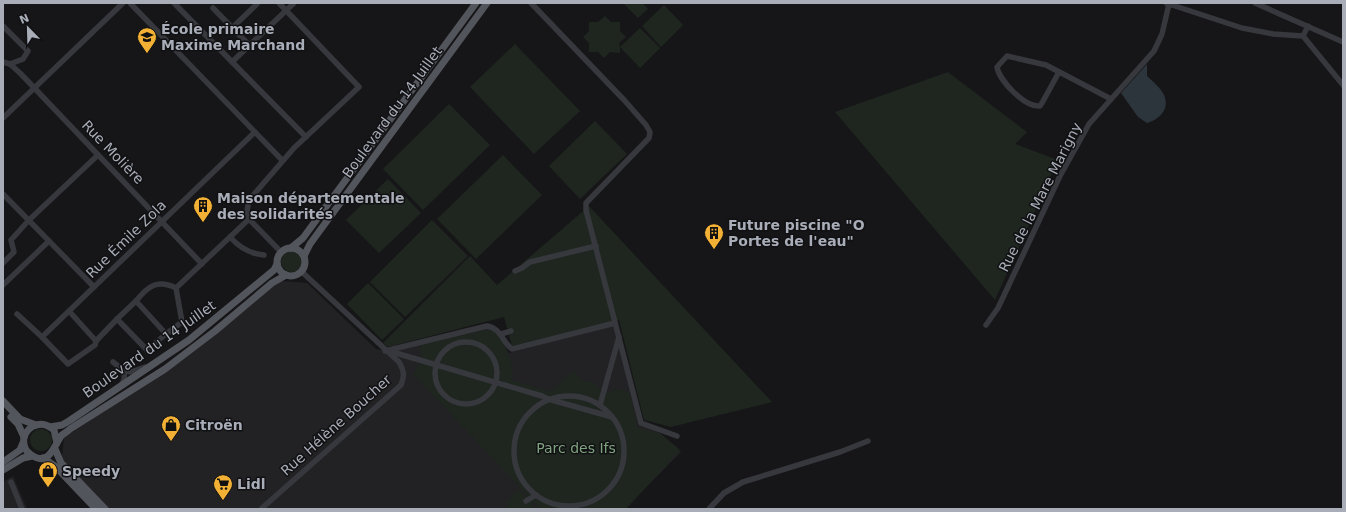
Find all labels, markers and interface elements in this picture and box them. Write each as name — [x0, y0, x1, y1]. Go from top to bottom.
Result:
north arrow — [8, 8, 48, 48]
text: N — [18, 11, 31, 27]
place label: École primaire Maxime Marchand — [161, 21, 305, 53]
school or university icon: École primaire Maxime Marchand — [136, 26, 158, 54]
street label: Boulevard du 14 Juillet — [339, 43, 445, 181]
street label: Rue Molière — [79, 117, 147, 187]
street label: Rue de la Mare Marigny — [995, 120, 1085, 274]
place label: Maison départementale des solidarités — [217, 190, 405, 222]
building icon: Maison départementale des solidarités — [192, 195, 214, 223]
street label: Rue Émile Zola — [83, 197, 169, 281]
place label: Future piscine "O Portes de l'eau" — [728, 217, 865, 249]
building icon: Future piscine "O Portes de l'eau" — [703, 222, 725, 250]
street label: Boulevard du 14 Juillet — [79, 297, 219, 401]
street label: Rue Hélène Boucher — [278, 371, 395, 479]
shop icon: Citroën — [160, 414, 182, 442]
place label: Citroën — [185, 417, 243, 433]
park label: Parc des Ifs — [536, 440, 616, 456]
shop icon: Speedy — [37, 460, 59, 488]
place label: Speedy — [62, 463, 120, 479]
supermarket icon: Lidl — [212, 473, 234, 501]
place label: Lidl — [237, 476, 266, 492]

